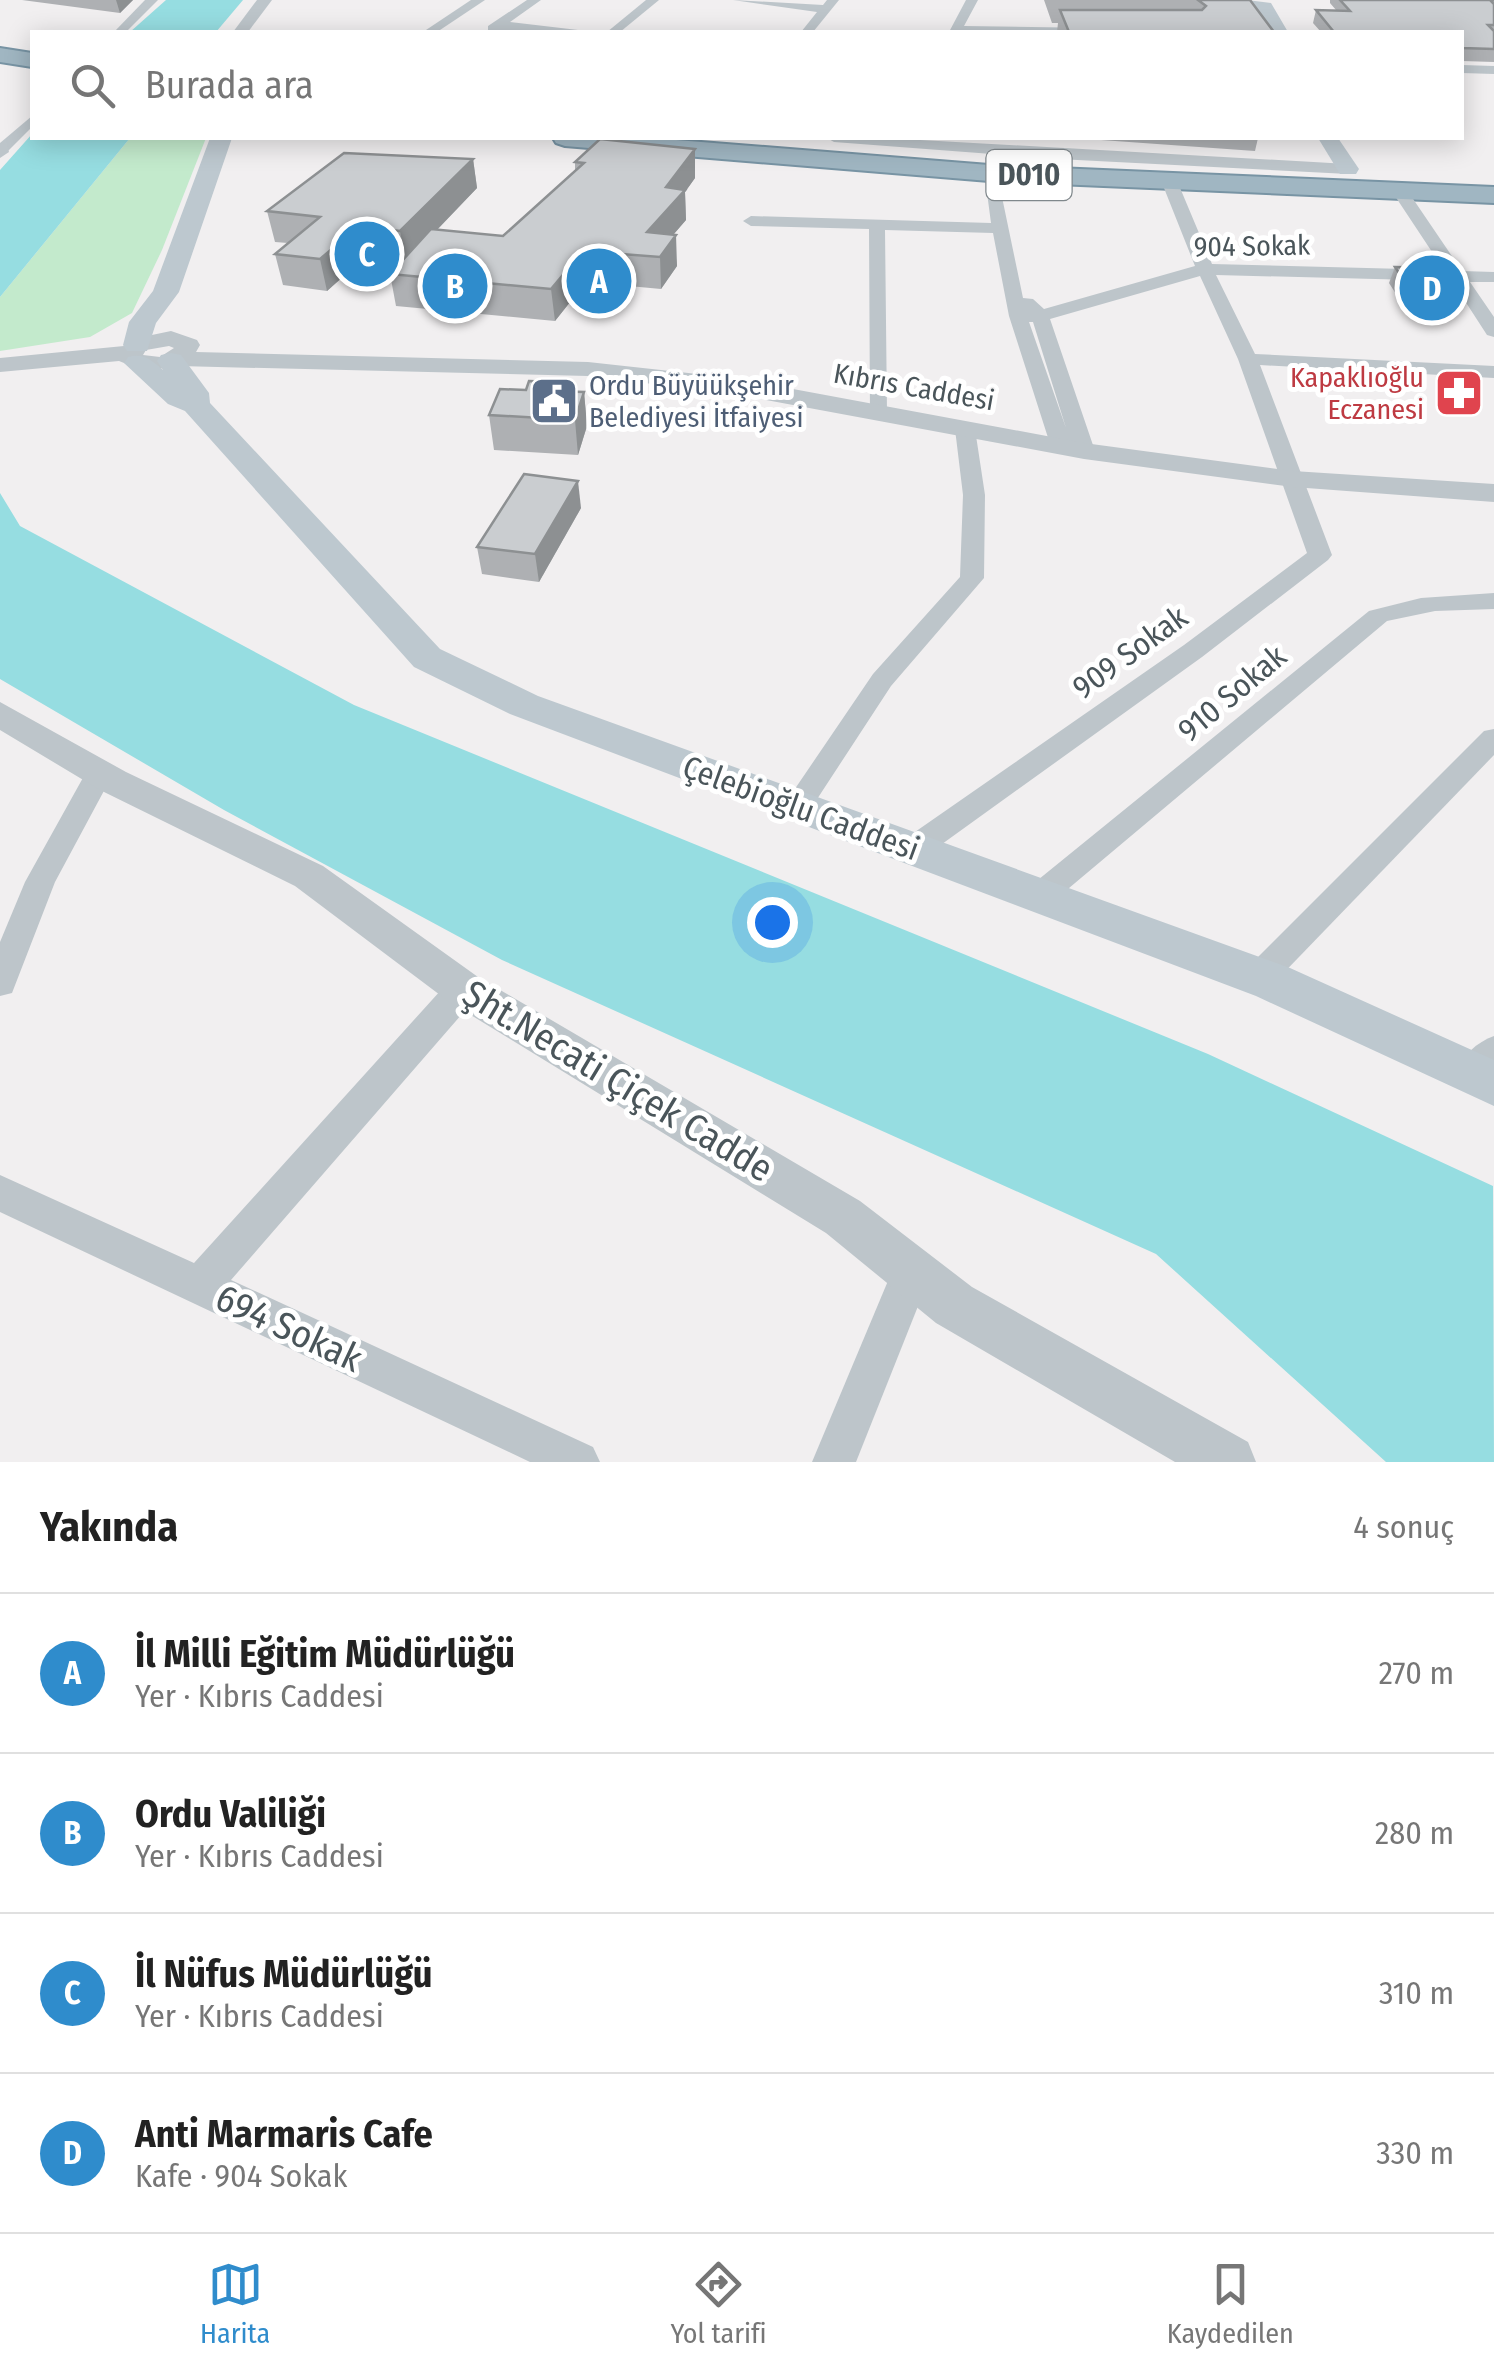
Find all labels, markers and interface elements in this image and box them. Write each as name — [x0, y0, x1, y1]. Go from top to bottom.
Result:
search box — [30, 30, 1464, 140]
icon: search — [65, 58, 120, 113]
text: Burada ara — [145, 62, 314, 108]
road number: D010 — [986, 150, 1072, 200]
pin: C — [334, 216, 400, 292]
street label: 904 Sokak — [1194, 228, 1311, 264]
pin: A — [566, 244, 632, 318]
pin: B — [422, 248, 488, 324]
pin: D — [1400, 250, 1464, 326]
street label: Kıbrıs Caddesi — [831, 357, 997, 417]
place label: Kapaklıoğlu Eczanesi — [1290, 361, 1424, 426]
pharmacy icon: Kapaklıoğlu Eczanesi — [1433, 367, 1485, 419]
place label: Ordu Büyüükşehir Belediyesi İtfaiyesi — [589, 369, 804, 434]
public building icon: Ordu Büyüükşehir Belediyesi İtfaiyesi — [528, 375, 580, 427]
street label: 909 Sokak — [1065, 598, 1195, 706]
street label: 910 Sokak — [1170, 637, 1294, 749]
street label: Çelebioğlu Caddesi — [678, 748, 924, 868]
your location — [747, 897, 798, 948]
street label: Şht.Necati Çiçek Cadde — [455, 970, 781, 1192]
street label: 694 Sokak — [209, 1274, 370, 1382]
text: Yakında — [40, 1502, 178, 1552]
text: 4 sonuç — [1353, 1508, 1454, 1546]
text: İl Milli Eğitim Müdürlüğü — [135, 1631, 515, 1677]
text: A — [64, 1654, 81, 1692]
text: 270 m — [1379, 1654, 1454, 1692]
text: Yer · Kıbrıs Caddesi — [135, 1677, 384, 1715]
text: Ordu Valiliği — [135, 1791, 326, 1837]
text: B — [64, 1814, 81, 1852]
text: 280 m — [1375, 1814, 1454, 1852]
text: Yer · Kıbrıs Caddesi — [135, 1837, 384, 1875]
text: İl Nüfus Müdürlüğü — [135, 1951, 433, 1997]
text: C — [64, 1974, 81, 2012]
text: 310 m — [1379, 1974, 1454, 2012]
text: Yer · Kıbrıs Caddesi — [135, 1997, 384, 2035]
text: Anti Marmaris Cafe — [135, 2111, 433, 2157]
text: D — [63, 2134, 82, 2172]
text: 330 m — [1376, 2134, 1454, 2172]
text: Kafe · 904 Sokak — [135, 2157, 347, 2195]
tab: Harita — [200, 2257, 270, 2350]
tab: Yol tarifi — [671, 2257, 767, 2350]
tab: Kaydedilen — [1167, 2257, 1294, 2350]

